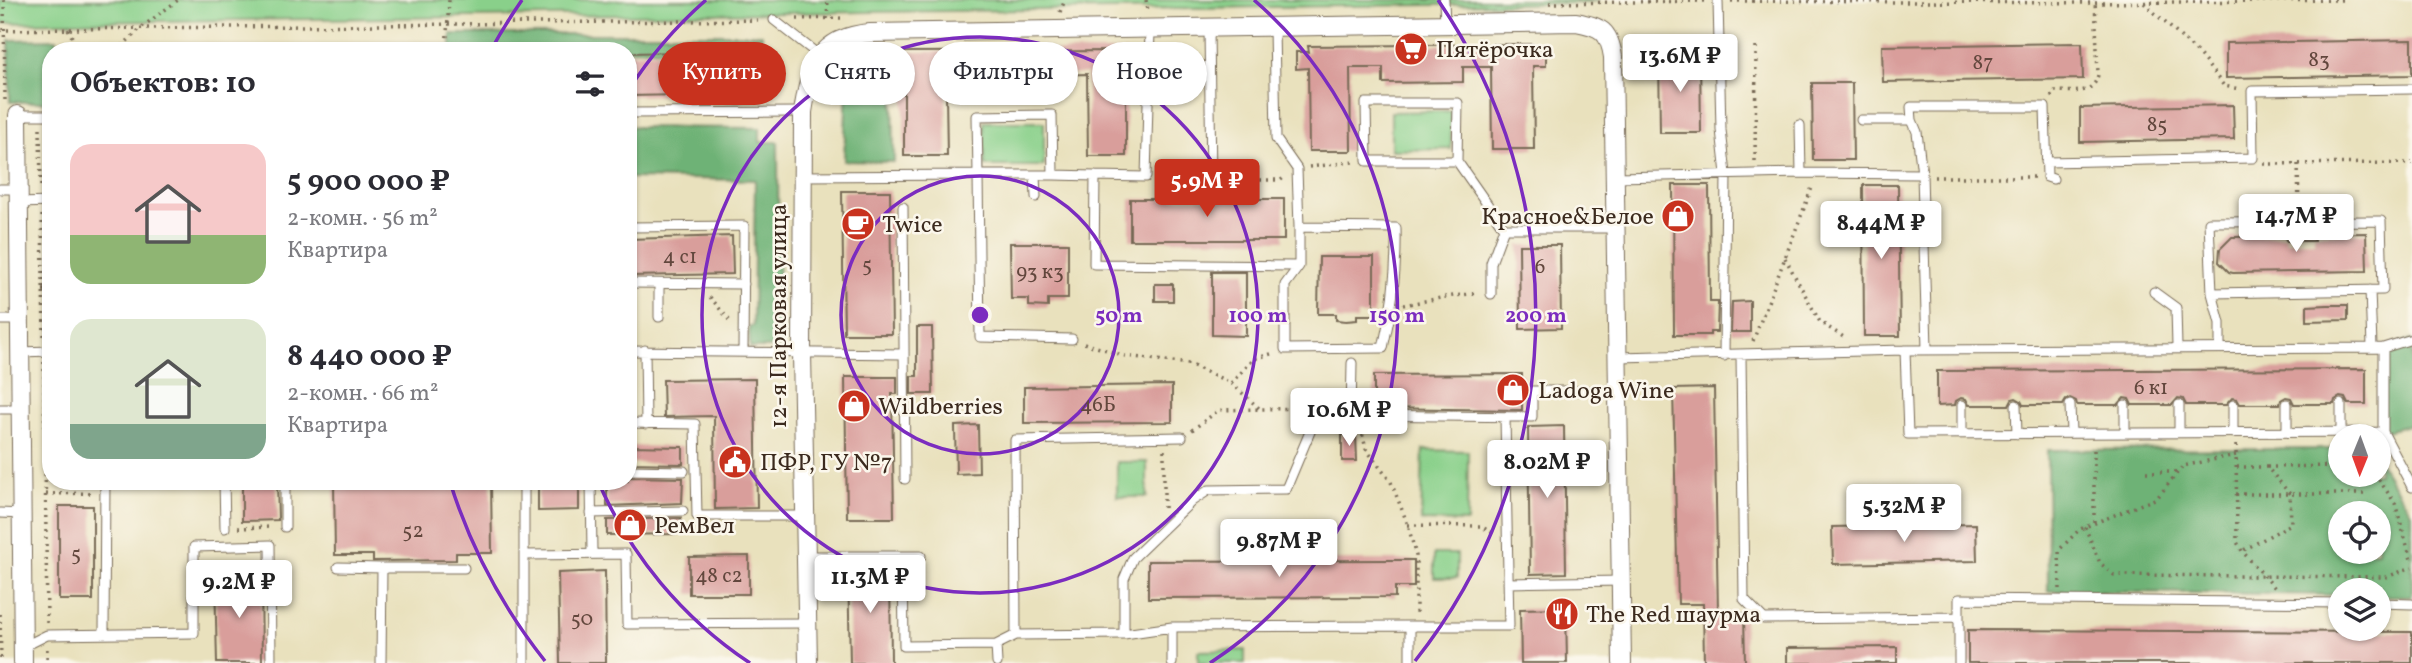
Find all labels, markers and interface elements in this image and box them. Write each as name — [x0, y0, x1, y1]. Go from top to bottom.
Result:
supermarket icon: Пятёрочка — [1392, 30, 1430, 68]
place label: Пятёрочка — [1436, 34, 1554, 68]
pin: 13.6M ₽ — [1615, 34, 1745, 94]
text: 13.6M ₽ — [1639, 41, 1721, 73]
chip: Купить — [658, 42, 786, 105]
chip: Снять — [800, 42, 915, 105]
chip: Фильтры — [929, 42, 1078, 105]
chip: Новое — [1092, 42, 1207, 105]
house number: 83 — [2308, 46, 2330, 75]
house number: 87 — [1973, 49, 1993, 78]
text: Объектов: 10 — [70, 63, 256, 105]
icon: filters — [571, 65, 609, 103]
house number: 85 — [2147, 111, 2167, 140]
pin: 5.9M ₽ — [1150, 160, 1264, 219]
text: 5 900 000 ₽ — [287, 161, 450, 203]
text: 5.9M ₽ — [1171, 166, 1243, 198]
icon: home — [126, 172, 210, 256]
pin: 14.7M ₽ — [2231, 194, 2361, 254]
shop icon: Красное&Белое — [1659, 197, 1697, 235]
place label: Красное&Белое — [1481, 201, 1654, 235]
text: 14.7M ₽ — [2255, 201, 2337, 233]
pin: 8.44M ₽ — [1816, 202, 1946, 261]
text: 2-комн. · 56 m² — [287, 203, 438, 235]
street label: 12-я Парковая улица — [763, 203, 797, 429]
cafe icon: Twice — [839, 205, 877, 243]
text: 8.44M ₽ — [1836, 208, 1926, 240]
place label: Twice — [882, 209, 943, 243]
text: Квартира — [287, 235, 388, 267]
house number: 4 с1 — [663, 243, 697, 272]
house number: 5 — [862, 251, 872, 280]
house number: 6 — [1535, 253, 1545, 282]
house number: 93 к3 — [1016, 258, 1064, 287]
text: 50 m — [1095, 302, 1143, 331]
text: 100 m — [1228, 302, 1288, 331]
text: 150 m — [1369, 302, 1425, 331]
text: 200 m — [1505, 302, 1567, 331]
centre of rings — [968, 303, 992, 327]
text: 8 440 000 ₽ — [287, 336, 452, 378]
icon: home — [126, 347, 210, 431]
shop icon: Ladoga Wine — [1494, 371, 1532, 409]
house number: 6 к1 — [2134, 374, 2168, 403]
place label: Ladoga Wine — [1538, 375, 1674, 409]
text: 2-комн. · 66 m² — [287, 378, 438, 410]
shop icon: Wildberries — [835, 387, 873, 425]
pin: 10.6M ₽ — [1284, 388, 1414, 448]
place label: Wildberries — [878, 391, 1003, 425]
house number: 46Б — [1080, 391, 1116, 420]
text: 10.6M ₽ — [1306, 395, 1392, 427]
text: Квартира — [287, 410, 388, 442]
north arrow — [2328, 424, 2390, 486]
map controls — [2328, 424, 2391, 641]
pin: 8.02M ₽ — [1482, 440, 1612, 500]
public building icon: ПФР, ГУ №7 — [716, 443, 754, 481]
place label: ПФР, ГУ №7 — [760, 447, 892, 481]
text: 8.02M ₽ — [1503, 447, 1591, 479]
pin: 5.32M ₽ — [1839, 484, 1969, 544]
text: 5.32M ₽ — [1862, 491, 1946, 523]
button: locate — [2328, 501, 2391, 564]
shop icon: РемВел — [611, 506, 649, 544]
place label: РемВел — [654, 510, 735, 544]
house number: 52 — [402, 517, 424, 546]
pin: 9.87M ₽ — [1214, 520, 1344, 579]
text: 9.87M ₽ — [1236, 526, 1322, 558]
house number: 5 — [71, 540, 81, 569]
pin: 11.3M ₽ — [805, 556, 935, 615]
pin: 9.2M ₽ — [182, 560, 296, 620]
house number: 48 с2 — [695, 562, 743, 591]
text: 11.3M ₽ — [831, 562, 909, 594]
text: 9.2M ₽ — [202, 567, 276, 599]
button: layers — [2328, 578, 2391, 641]
restaurant icon: The Red шаурма — [1543, 595, 1581, 633]
place label: The Red шаурма — [1586, 599, 1761, 633]
house number: 50 — [571, 605, 593, 634]

